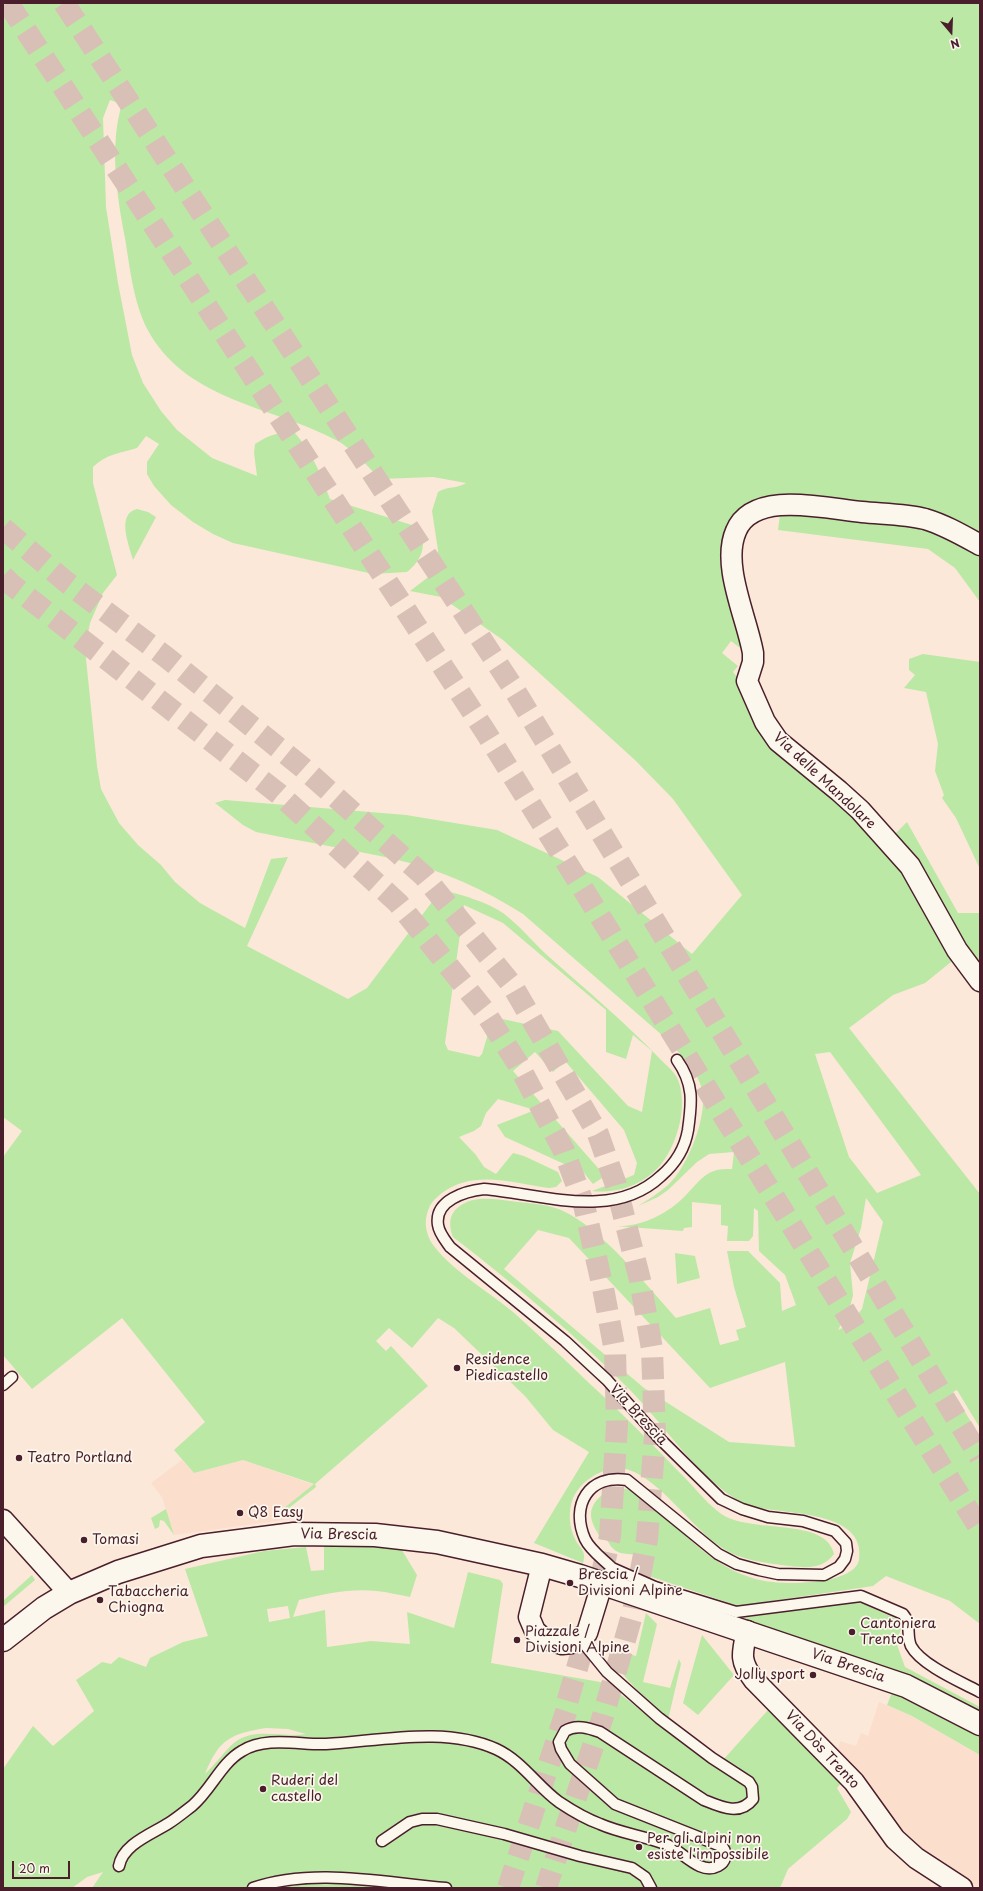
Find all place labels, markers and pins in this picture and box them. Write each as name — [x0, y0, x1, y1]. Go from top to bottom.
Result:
place label: Residence Piedicastello — [465, 1352, 548, 1384]
marker: Residence Piedicastello — [452, 1363, 462, 1373]
place label: Teatro Portland — [27, 1450, 132, 1466]
marker: Teatro Portland — [14, 1453, 24, 1463]
place label: Q8 Easy — [248, 1505, 304, 1521]
marker: Q8 Easy — [235, 1508, 245, 1518]
place label: Tomasi — [92, 1532, 139, 1548]
marker: Tomasi — [79, 1535, 89, 1545]
place label: Brescia / Divisioni Alpine — [578, 1567, 683, 1600]
marker: Brescia / Divisioni Alpine — [565, 1578, 575, 1588]
place label: Tabaccheria Chiogna — [108, 1584, 189, 1616]
marker: Tabaccheria Chiogna — [95, 1595, 105, 1605]
place label: Cantoniera Trento — [860, 1616, 936, 1648]
place label: Piazzale / Divisioni Alpine — [525, 1624, 630, 1656]
marker: Cantoniera Trento — [847, 1627, 857, 1637]
marker: Piazzale / Divisioni Alpine — [512, 1635, 522, 1645]
place label: Jolly sport — [734, 1667, 805, 1683]
marker: Jolly sport — [808, 1670, 818, 1680]
place label: Ruderi del castello — [271, 1773, 338, 1806]
marker: Ruderi del castello — [258, 1784, 268, 1794]
place label: Per gli alpini non esiste l'impossibile — [647, 1831, 769, 1864]
marker: Per gli alpini non esiste l'impossibile — [634, 1842, 644, 1852]

